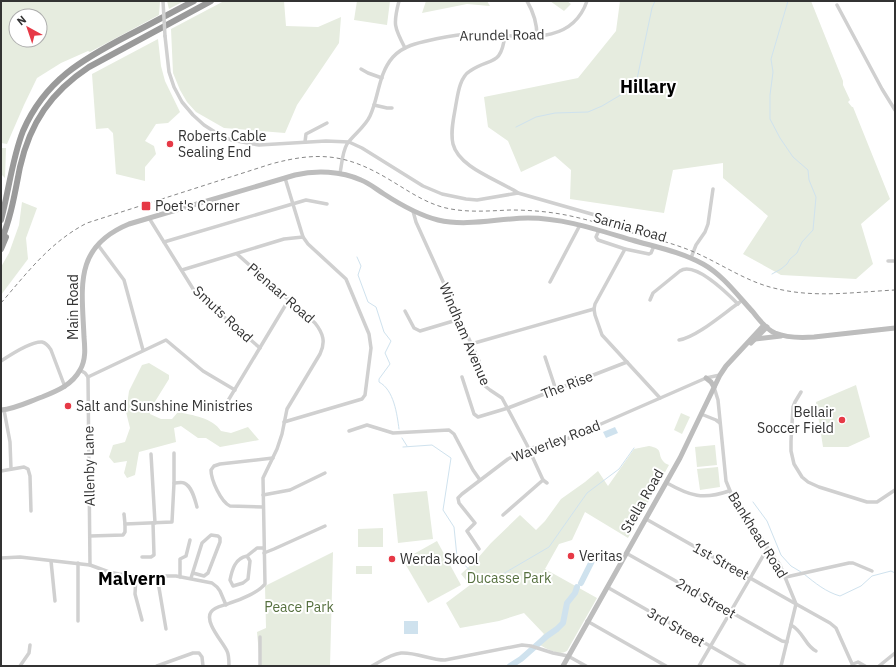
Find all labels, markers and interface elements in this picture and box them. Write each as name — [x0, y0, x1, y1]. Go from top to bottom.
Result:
north arrow — [8, 8, 48, 48]
text: N — [14, 12, 29, 28]
street label: Arundel Road — [459, 25, 545, 45]
district label: Hillary — [620, 75, 676, 98]
place label: Roberts Cable Sealing End — [178, 127, 267, 161]
marker: Roberts Cable Sealing End — [165, 139, 175, 149]
place label: Poet's Corner — [155, 197, 240, 215]
marker: Poet's Corner — [140, 200, 152, 212]
street label: Sarnia Road — [591, 208, 669, 246]
street label: Pienaar Road — [244, 259, 318, 327]
street label: Main Road — [64, 274, 82, 340]
street label: Windham Avenue — [435, 280, 495, 388]
street label: Smuts Road — [189, 282, 257, 346]
street label: The Rise — [539, 367, 596, 403]
place label: Salt and Sunshine Ministries — [76, 397, 253, 415]
marker: Salt and Sunshine Ministries — [63, 401, 73, 411]
place label: Bellair Soccer Field — [757, 403, 834, 437]
marker: Bellair Soccer Field — [837, 415, 847, 425]
street label: Waverley Road — [509, 416, 603, 466]
street label: Allenby Lane — [79, 425, 99, 506]
street label: Stella Road — [616, 466, 668, 536]
street label: Bankhead Road — [724, 488, 792, 582]
street label: 1st Street — [690, 538, 752, 584]
place label: Veritas — [579, 547, 623, 565]
place label: Werda Skool — [400, 550, 479, 568]
marker: Veritas — [566, 551, 576, 561]
marker: Werda Skool — [387, 554, 397, 564]
district label: Malvern — [98, 567, 166, 590]
park label: Ducasse Park — [467, 569, 552, 587]
street label: 2nd Street — [673, 574, 739, 622]
park label: Peace Park — [264, 598, 334, 616]
street label: 3rd Street — [644, 603, 708, 651]

